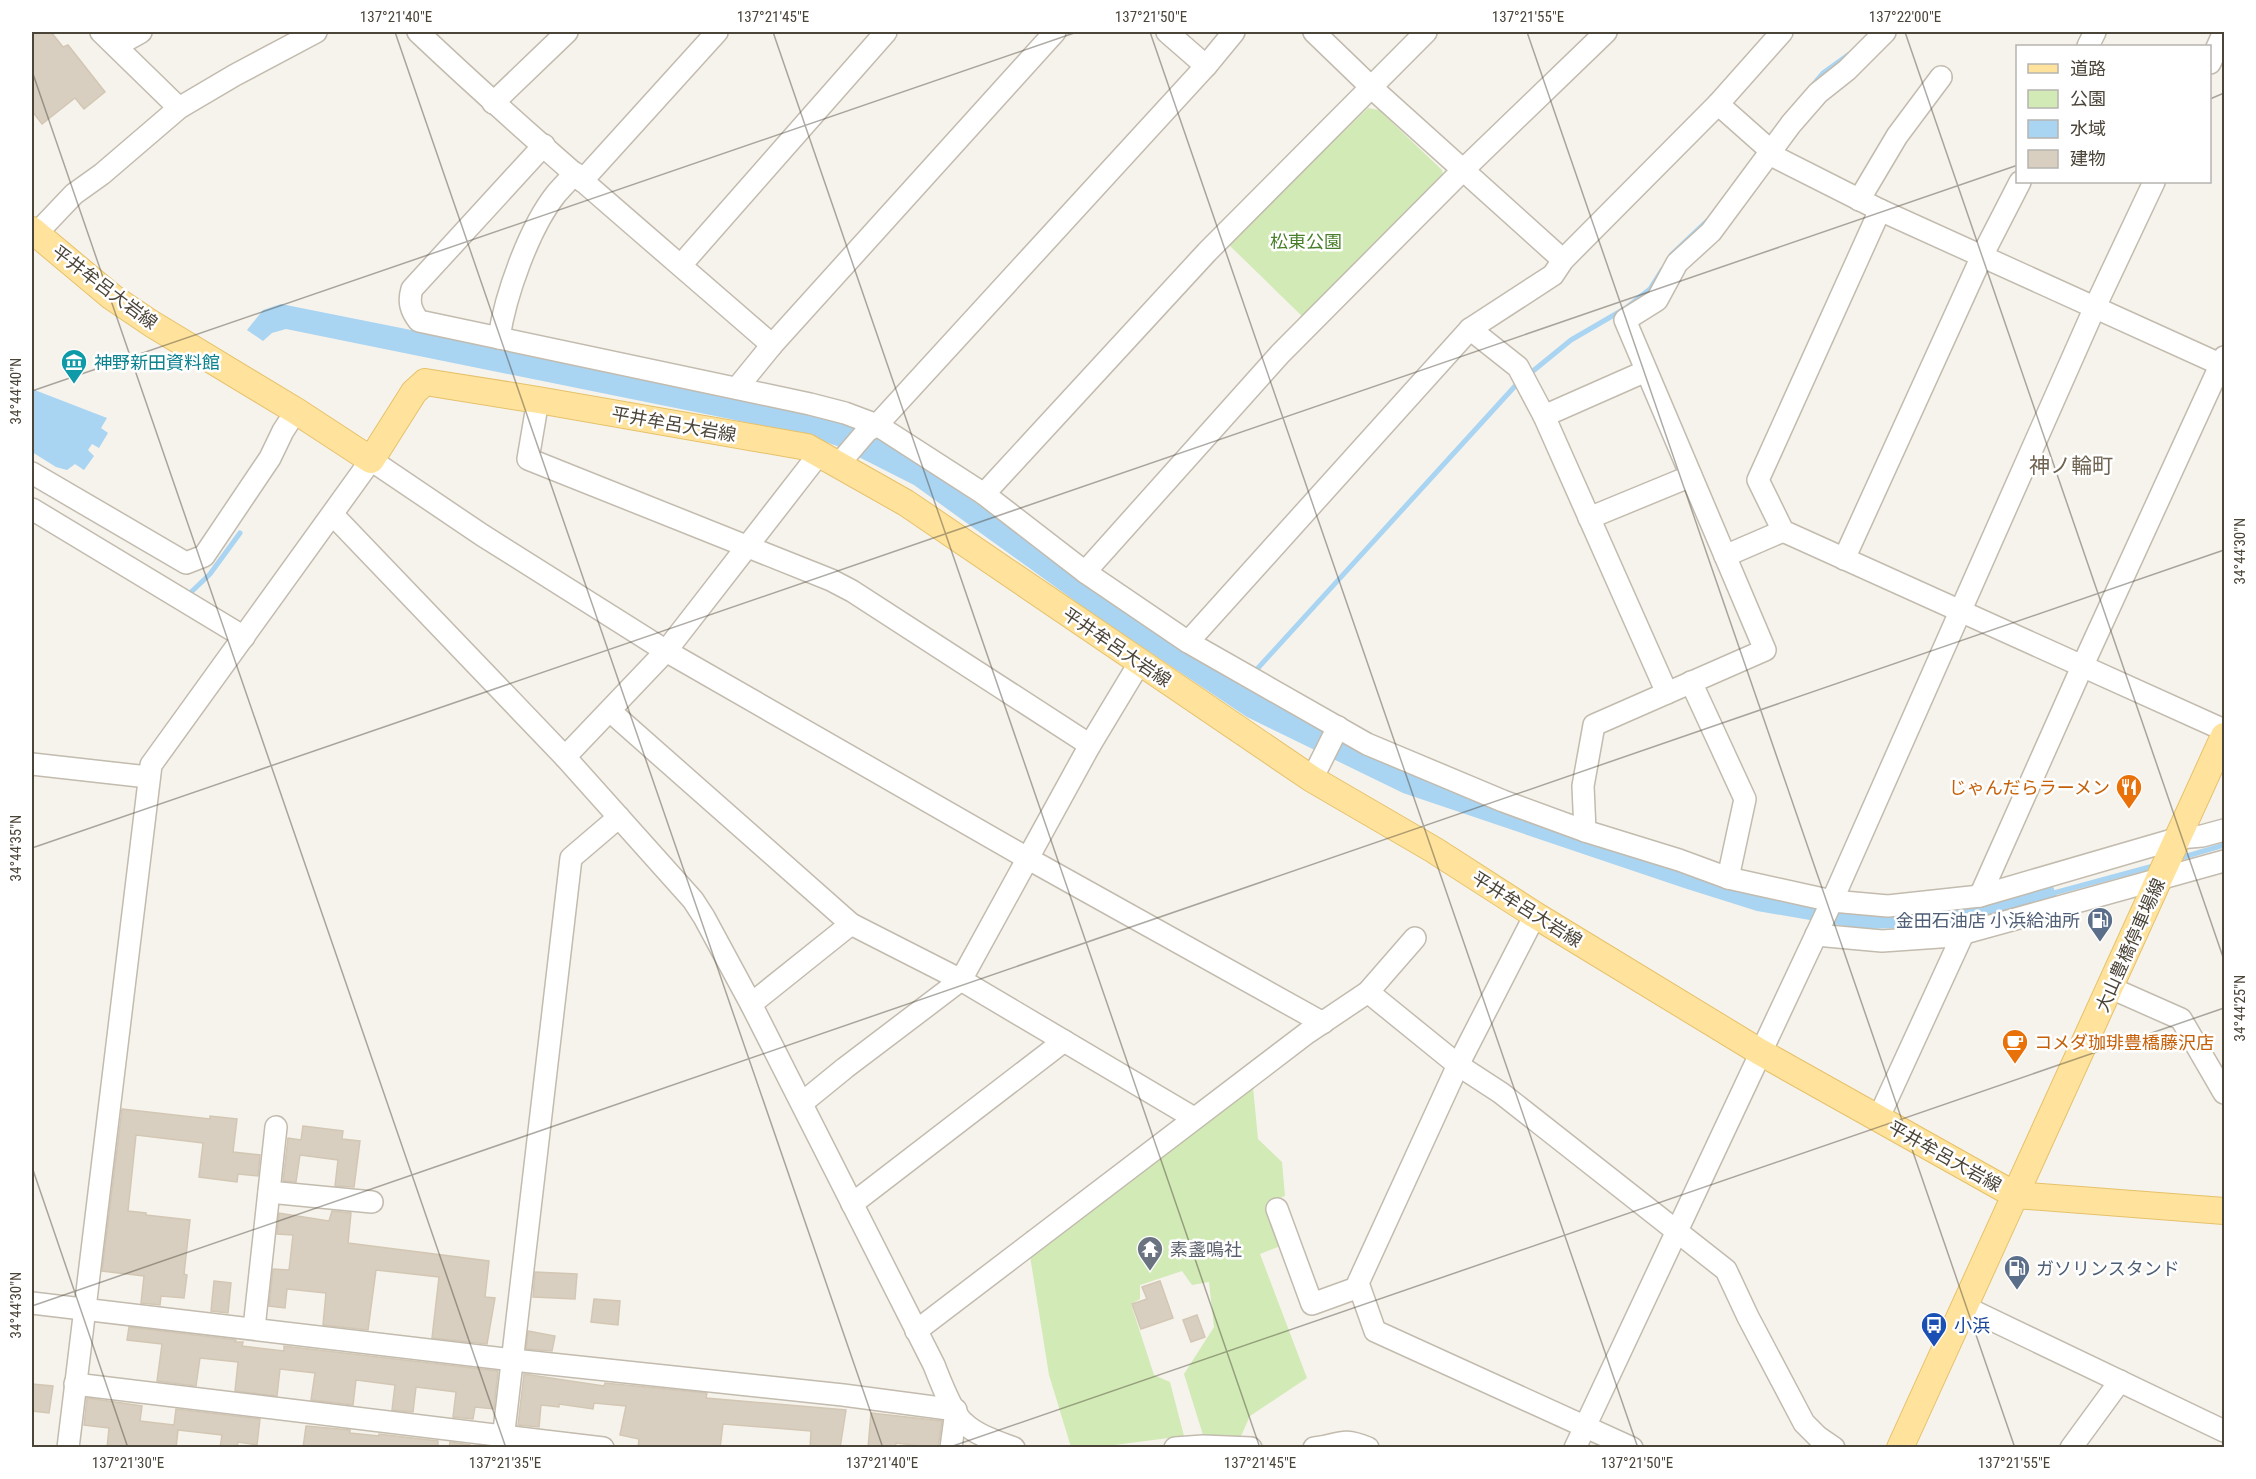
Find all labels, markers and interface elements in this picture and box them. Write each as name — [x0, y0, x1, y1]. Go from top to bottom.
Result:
text: 137°21'40"E — [360, 8, 432, 26]
text: 137°21'45"E — [737, 8, 809, 26]
text: 137°21'50"E — [1115, 8, 1187, 26]
text: 137°21'55"E — [1492, 8, 1564, 26]
text: 137°22'00"E — [1869, 8, 1941, 26]
legend — [2016, 45, 2211, 183]
text: 道路 — [2070, 58, 2106, 79]
text: 公園 — [2070, 88, 2106, 109]
text: 水域 — [2070, 118, 2106, 139]
text: 建物 — [2070, 148, 2106, 169]
park label: 松東公園 — [1270, 231, 1342, 252]
street label: 平井牟呂大岩線 — [48, 241, 162, 333]
museum icon: 神野新田資料館 — [59, 347, 89, 385]
place label: 神野新田資料館 — [94, 352, 220, 373]
text: 34°44'40"N — [7, 358, 25, 424]
street label: 平井牟呂大岩線 — [610, 403, 738, 445]
district label: 神ノ輪町 — [2029, 454, 2113, 478]
text: 34°44'30"N — [2231, 518, 2249, 584]
street label: 平井牟呂大岩線 — [1059, 603, 1175, 691]
restaurant icon: じゃんだらラーメン — [2114, 772, 2144, 810]
place label: じゃんだらラーメン — [1949, 777, 2110, 798]
text: 34°44'35"N — [7, 815, 25, 881]
street label: 平井牟呂大岩線 — [1468, 867, 1586, 951]
street label: 大山豊橋停車場線 — [2091, 875, 2169, 1015]
fuel station icon: 金田石油店 小浜給油所 — [2085, 905, 2115, 943]
place label: 金田石油店 小浜給油所 — [1896, 910, 2080, 931]
text: 34°44'25"N — [2231, 975, 2249, 1041]
cafe icon: コメダ珈琲豊橋藤沢店 — [2000, 1027, 2030, 1065]
place label: コメダ珈琲豊橋藤沢店 — [2034, 1032, 2214, 1053]
street label: 平井牟呂大岩線 — [1885, 1116, 2005, 1196]
temple icon: 素盞鳴社 — [1135, 1234, 1165, 1272]
place label: 素盞鳴社 — [1170, 1239, 1242, 1260]
fuel station icon: ガソリンスタンド — [2002, 1253, 2032, 1291]
place label: ガソリンスタンド — [2036, 1258, 2180, 1279]
text: 34°44'30"N — [7, 1272, 25, 1338]
bus stop icon: 小浜 — [1919, 1310, 1949, 1348]
place label: 小浜 — [1954, 1315, 1990, 1336]
text: 137°21'30"E — [92, 1454, 164, 1472]
text: 137°21'35"E — [469, 1454, 541, 1472]
text: 137°21'40"E — [846, 1454, 918, 1472]
text: 137°21'45"E — [1224, 1454, 1296, 1472]
text: 137°21'50"E — [1601, 1454, 1673, 1472]
text: 137°21'55"E — [1978, 1454, 2050, 1472]

